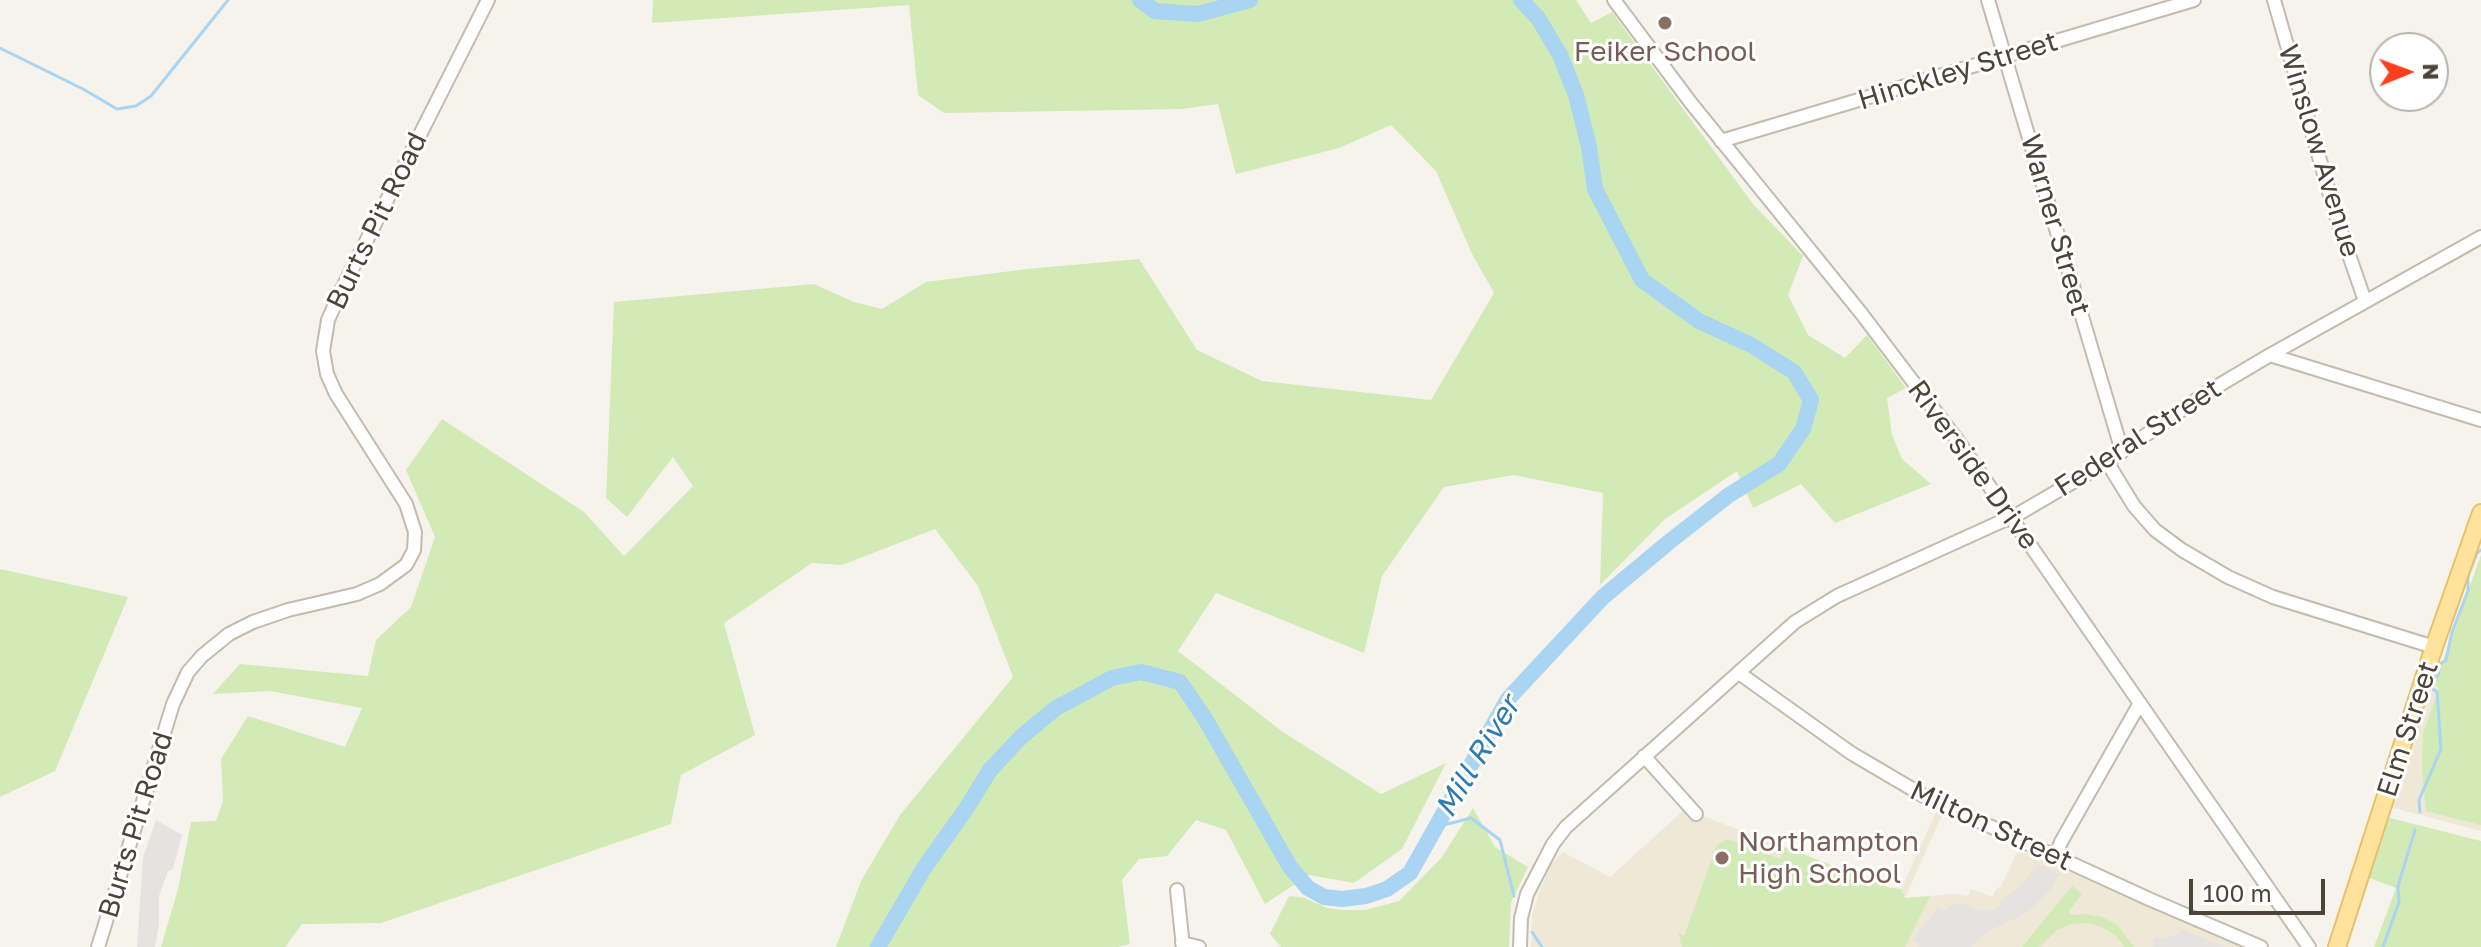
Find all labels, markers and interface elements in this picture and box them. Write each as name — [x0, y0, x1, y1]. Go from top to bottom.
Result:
marker: Feiker School — [1656, 14, 1674, 32]
street label: Hinckley Street — [1854, 25, 2062, 117]
north arrow — [2369, 32, 2449, 112]
place label: Feiker School — [1574, 35, 1756, 69]
street label: Winslow Avenue — [2271, 41, 2367, 261]
text: N — [2418, 63, 2445, 80]
street label: Burts Pit Road — [320, 127, 434, 315]
street label: Warner Street — [2013, 131, 2097, 319]
street label: Federal Street — [2049, 372, 2227, 504]
street label: Riverside Drive — [1900, 374, 2046, 556]
street label: Elm Street — [2370, 657, 2446, 801]
water label: Mill River — [1428, 690, 1528, 824]
street label: Burts Pit Road — [92, 728, 180, 922]
street label: Milton Street — [1905, 774, 2077, 878]
place label: Northampton High School — [1738, 825, 1919, 891]
marker: Northampton High School — [1713, 849, 1731, 867]
scale bar — [2193, 863, 2329, 913]
text: 100 m — [2203, 878, 2272, 907]

